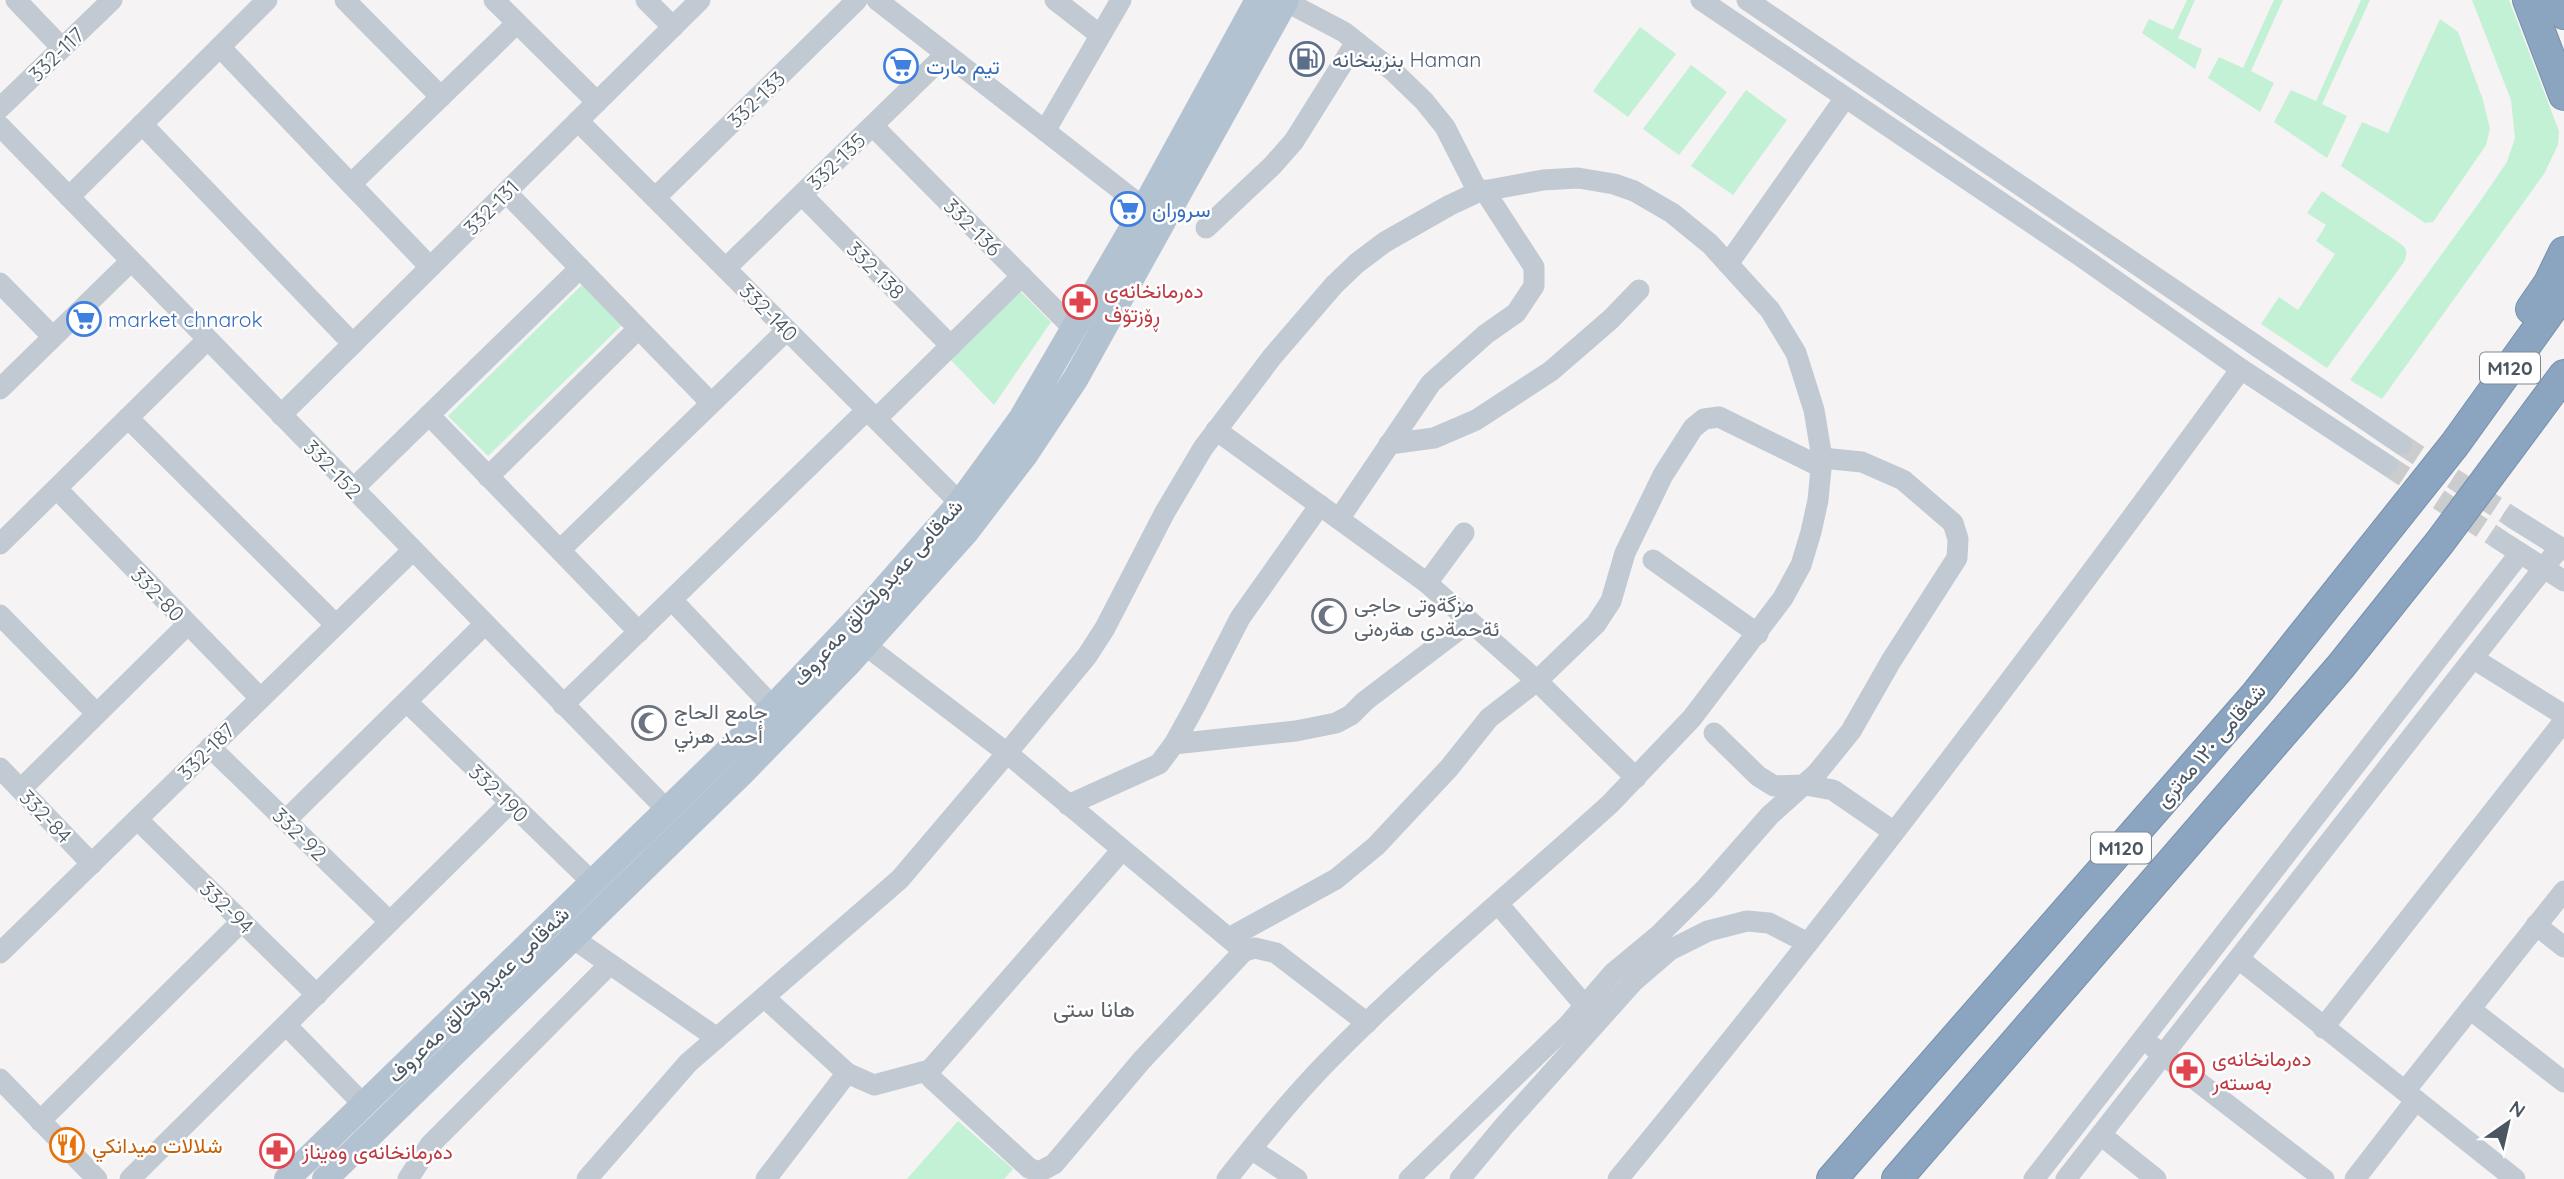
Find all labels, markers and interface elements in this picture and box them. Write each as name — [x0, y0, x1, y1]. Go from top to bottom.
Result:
street label: 332-117 — [23, 21, 89, 87]
fuel station icon: بنزینخانە Haman — [1288, 40, 1326, 78]
place label: بنزینخانە Haman — [1332, 46, 1481, 73]
supermarket icon: تيم مارت — [882, 47, 920, 85]
place label: تيم مارت — [926, 53, 1000, 81]
street label: 332-133 — [722, 65, 790, 133]
street label: 332-135 — [801, 127, 871, 195]
street label: 332-131 — [458, 174, 524, 240]
supermarket icon: سروران — [1109, 190, 1147, 228]
street label: 332-136 — [939, 193, 1007, 261]
place label: سروران — [1152, 196, 1211, 223]
street label: 332-138 — [842, 236, 910, 304]
street label: 332-140 — [734, 277, 804, 347]
place label: دەرمانخانەی ڕۆزتۆف — [1104, 277, 1204, 332]
pharmacy icon: دەرمانخانەی ڕۆزتۆف — [1061, 283, 1099, 321]
supermarket icon: market chnarok — [65, 300, 103, 338]
place label: market chnarok — [108, 306, 263, 332]
road number: M120 — [2480, 352, 2540, 384]
street label: 332-152 — [299, 434, 367, 504]
street label: شەقامی عەبدولخالق مەعروف — [786, 493, 969, 691]
street label: 332-80 — [126, 561, 190, 627]
place label: مزگةوتی حاجی ئةحمةدی هةرەنی — [1354, 591, 1499, 642]
mosque icon: مزگةوتی حاجی ئةحمةدی هةرەنی — [1310, 597, 1348, 635]
street label: شەقامی ١٢٠ مەتری — [2149, 678, 2272, 813]
place label: جامع الحاج أحمد هرني — [674, 698, 768, 753]
mosque icon: جامع الحاج أحمد هرني — [630, 704, 668, 742]
street label: 332-187 — [172, 717, 240, 785]
street label: 332-190 — [464, 758, 534, 828]
street label: 332-84 — [14, 784, 78, 848]
street label: 332-92 — [268, 802, 332, 866]
road number: M120 — [2091, 832, 2151, 863]
street label: 332-94 — [195, 875, 259, 939]
street label: شەقامی عەبدولخالق مەعروف — [382, 900, 575, 1088]
district label: هانا ستى — [1053, 994, 1135, 1023]
place label: دەرمانخانەی بەستەر — [2211, 1045, 2312, 1096]
pharmacy icon: دەرمانخانەی بەستەر — [2168, 1051, 2206, 1089]
north arrow — [2473, 1088, 2543, 1158]
text: N — [2505, 1095, 2530, 1123]
restaurant icon: شلالات ميدانكي — [48, 1126, 86, 1164]
place label: شلالات ميدانكي — [92, 1132, 222, 1163]
pharmacy icon: دەرمانخانەی وەیناز — [258, 1132, 296, 1170]
place label: دەرمانخانەی وەیناز — [301, 1138, 453, 1165]

